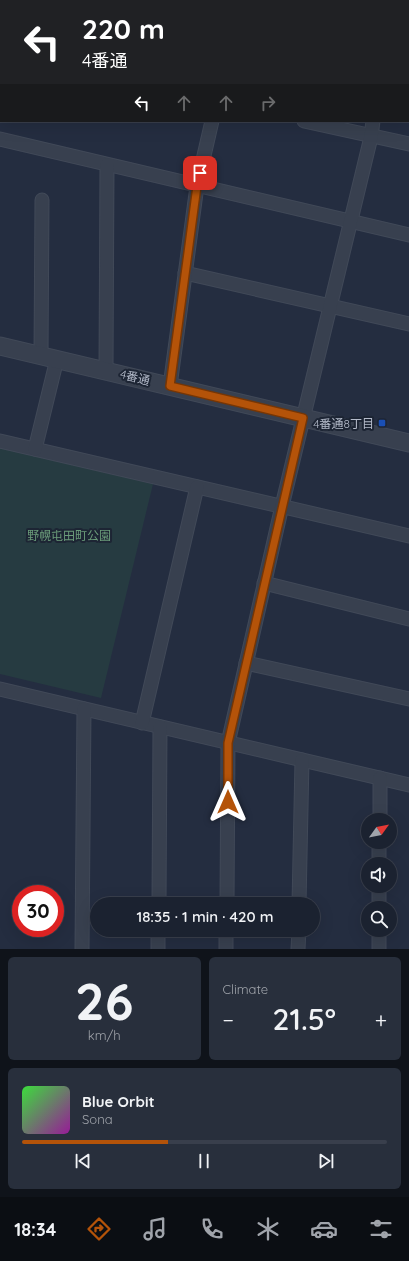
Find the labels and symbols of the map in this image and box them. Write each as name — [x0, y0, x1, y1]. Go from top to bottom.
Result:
pin — [183, 156, 217, 190]
street label: 4番通 — [118, 366, 152, 388]
place label: 4番通8丁目 — [313, 416, 374, 431]
marker: 4番通8丁目 — [377, 418, 387, 428]
park label: 野幌屯田町公園 — [27, 528, 111, 543]
position arrow — [207, 781, 249, 823]
north arrow — [361, 813, 397, 849]
speed limit sign: 30 — [12, 885, 64, 937]

